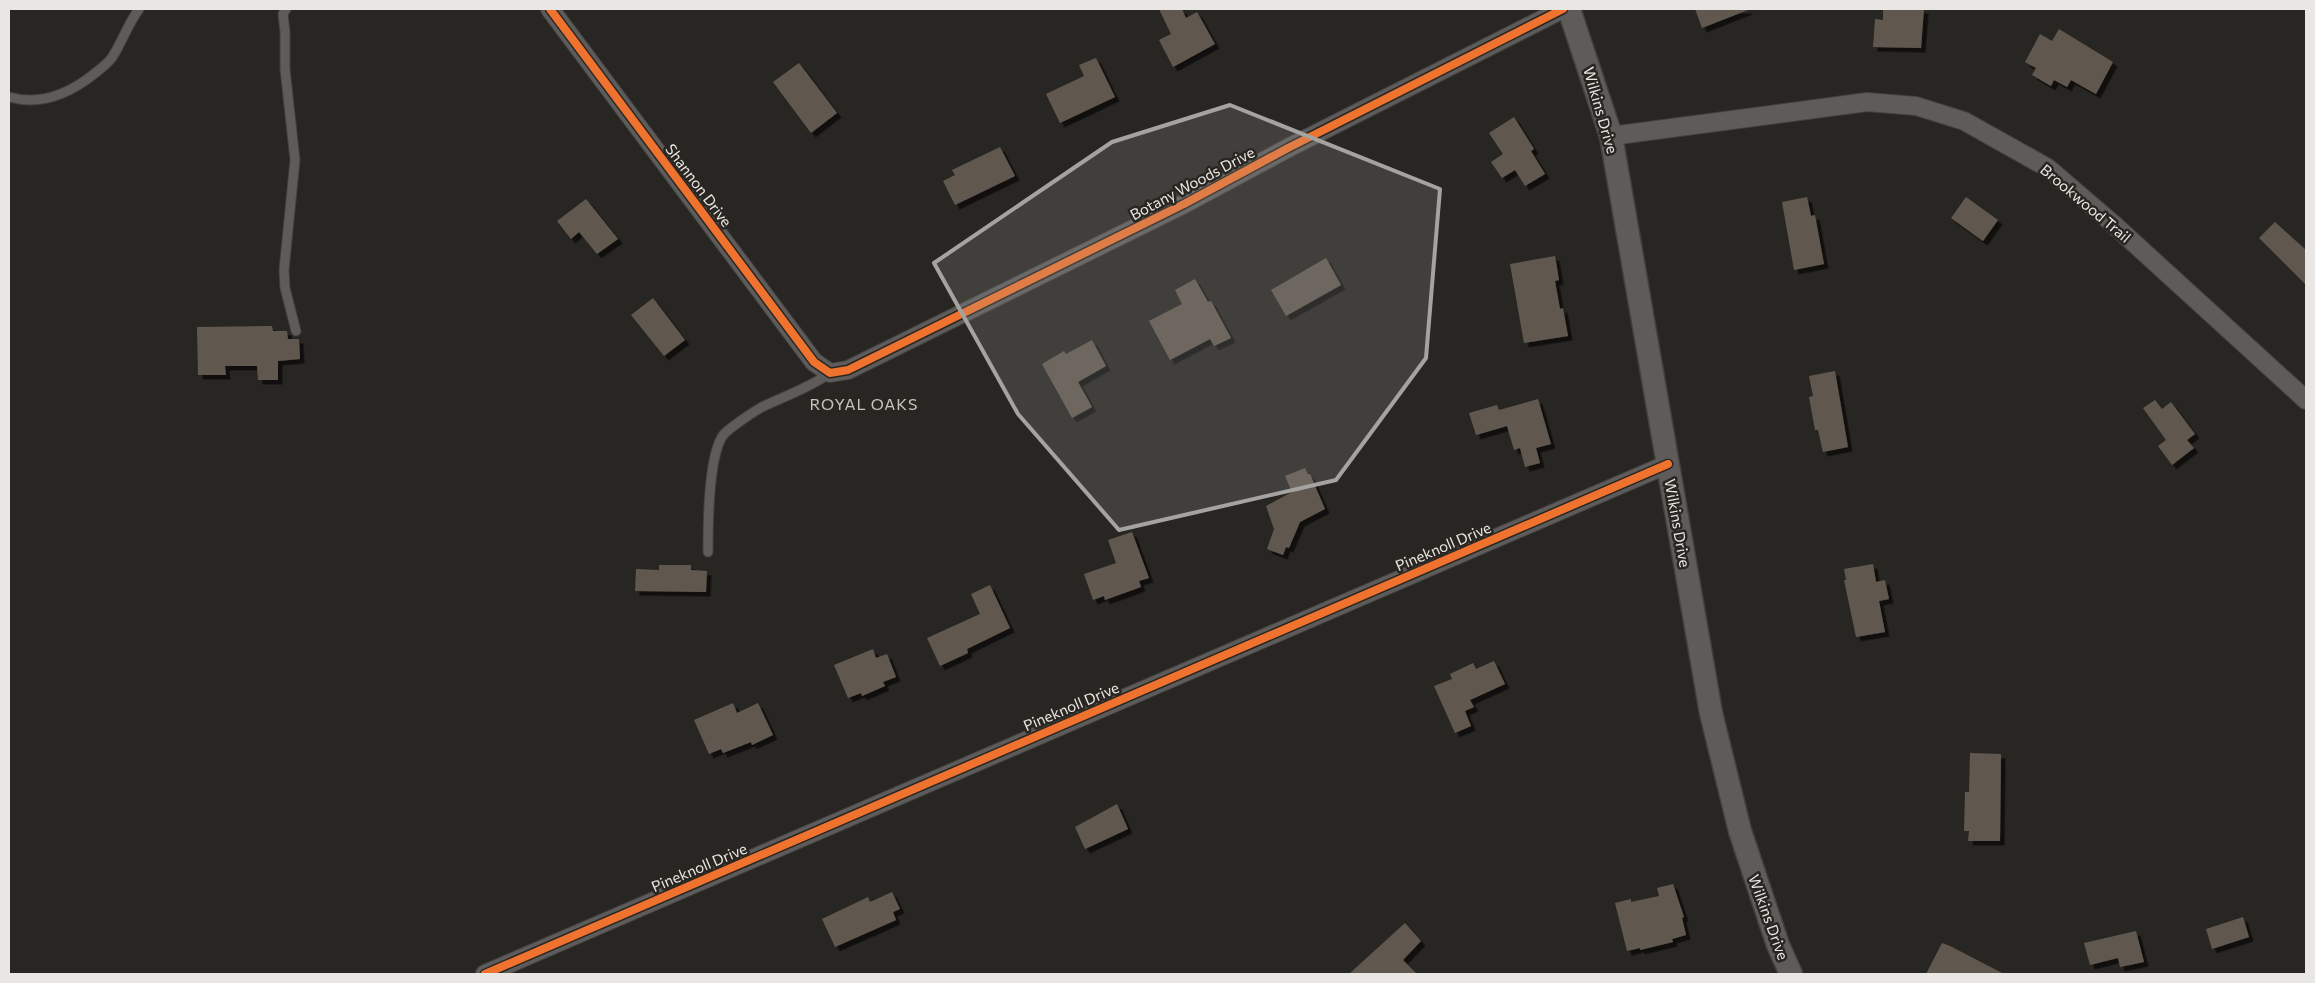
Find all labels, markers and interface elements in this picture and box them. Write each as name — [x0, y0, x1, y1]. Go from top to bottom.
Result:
street label: Wilkins Drive — [1580, 65, 1622, 156]
street label: Shannon Drive — [662, 140, 736, 230]
street label: Botany Woods Drive — [1127, 143, 1257, 223]
street label: Brookwood Trail — [2037, 160, 2135, 246]
district label: ROYAL OAKS — [810, 394, 918, 413]
street label: Wilkins Drive — [1661, 477, 1695, 569]
street label: Pineknoll Drive — [1392, 518, 1494, 574]
street label: Pineknoll Drive — [1020, 678, 1122, 734]
street label: Pineknoll Drive — [648, 839, 750, 895]
street label: Wilkins Drive — [1745, 872, 1793, 962]

